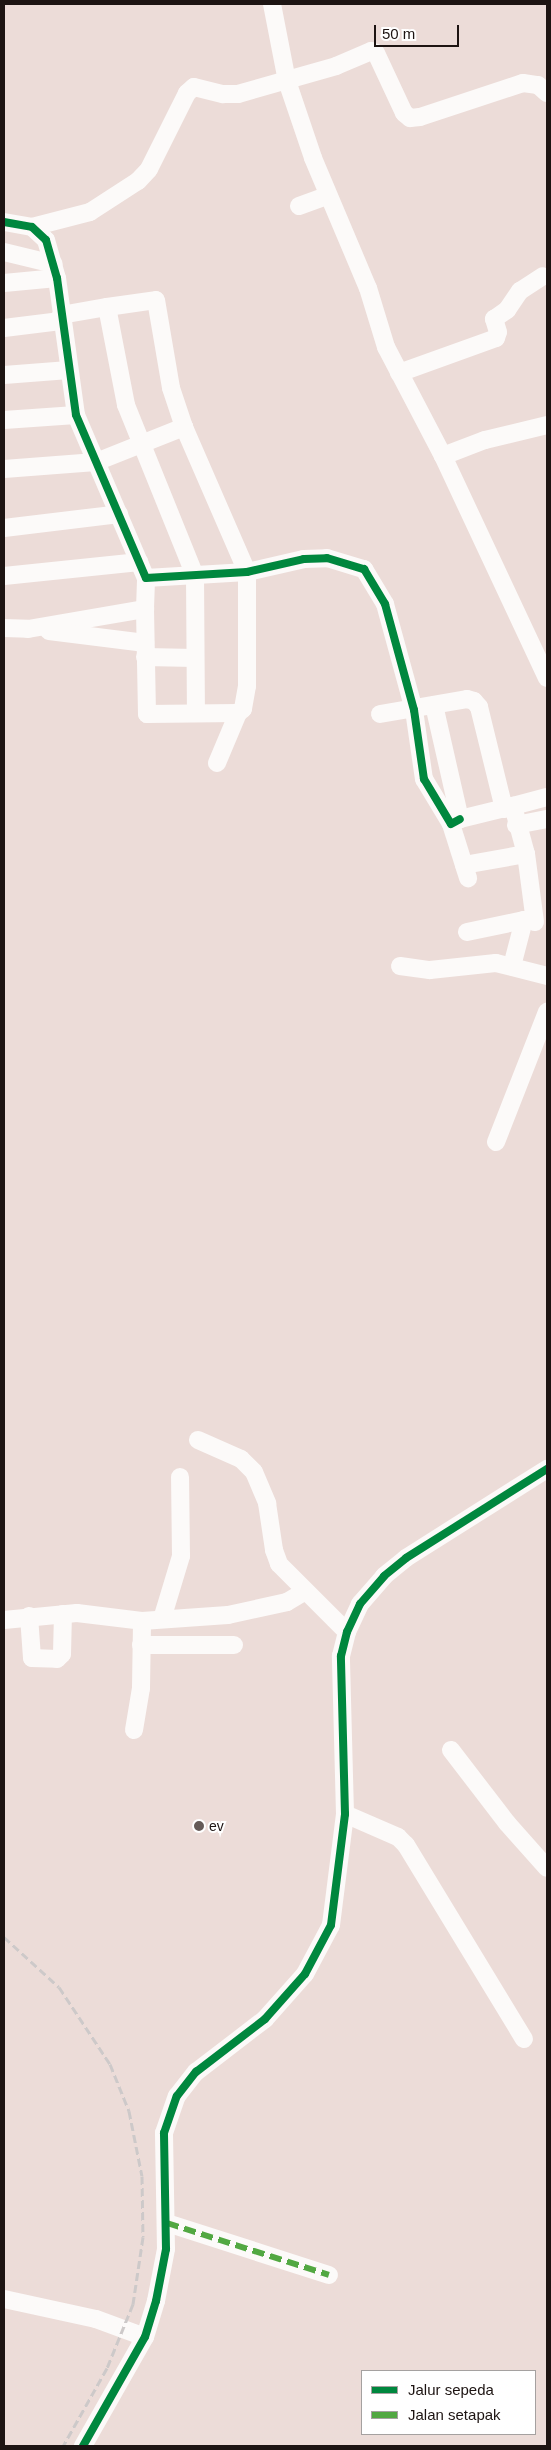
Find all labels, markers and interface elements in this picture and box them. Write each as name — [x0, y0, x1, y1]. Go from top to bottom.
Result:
scale bar — [376, 15, 461, 47]
text: 50 m — [382, 25, 415, 42]
place label: ev — [209, 1818, 224, 1834]
marker: ev — [193, 1820, 205, 1832]
legend — [361, 2370, 536, 2435]
text: Jalur sepeda — [408, 2381, 494, 2398]
text: Jalan setapak — [408, 2406, 501, 2423]

